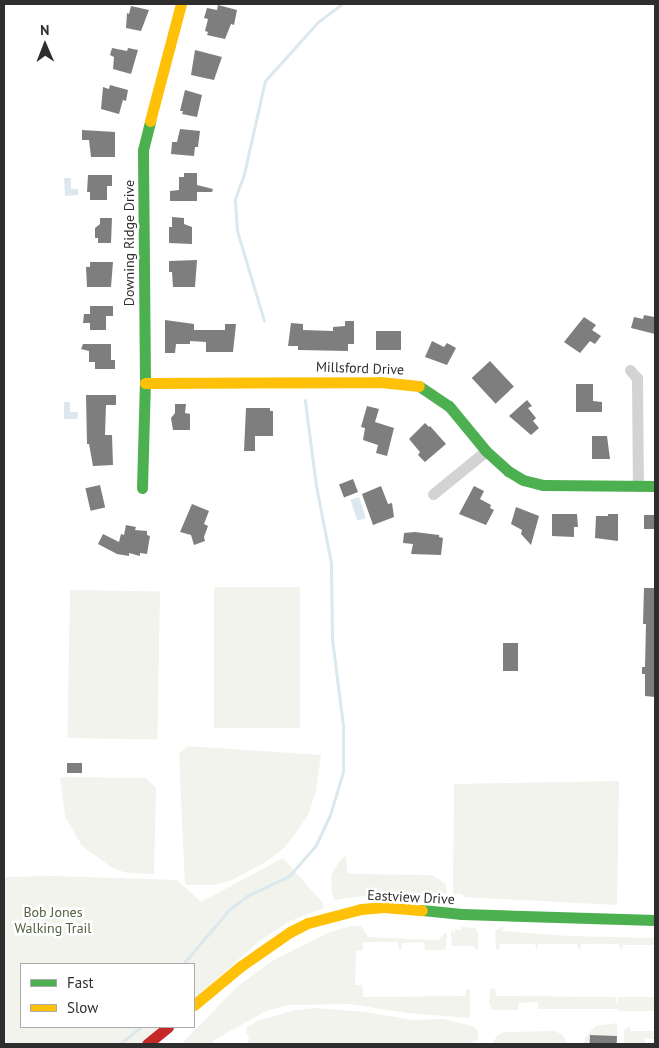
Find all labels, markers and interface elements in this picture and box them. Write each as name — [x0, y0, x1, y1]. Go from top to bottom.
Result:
north arrow — [20, 20, 70, 70]
text: N — [40, 21, 49, 39]
street label: Downing Ridge Drive — [121, 180, 137, 306]
street label: Millsford Drive — [316, 358, 404, 378]
street label: Eastview Drive — [367, 886, 455, 908]
park label: Bob Jones Walking Trail — [14, 904, 92, 936]
legend — [20, 963, 195, 1028]
text: Fast — [67, 973, 94, 992]
text: Slow — [67, 998, 98, 1017]

